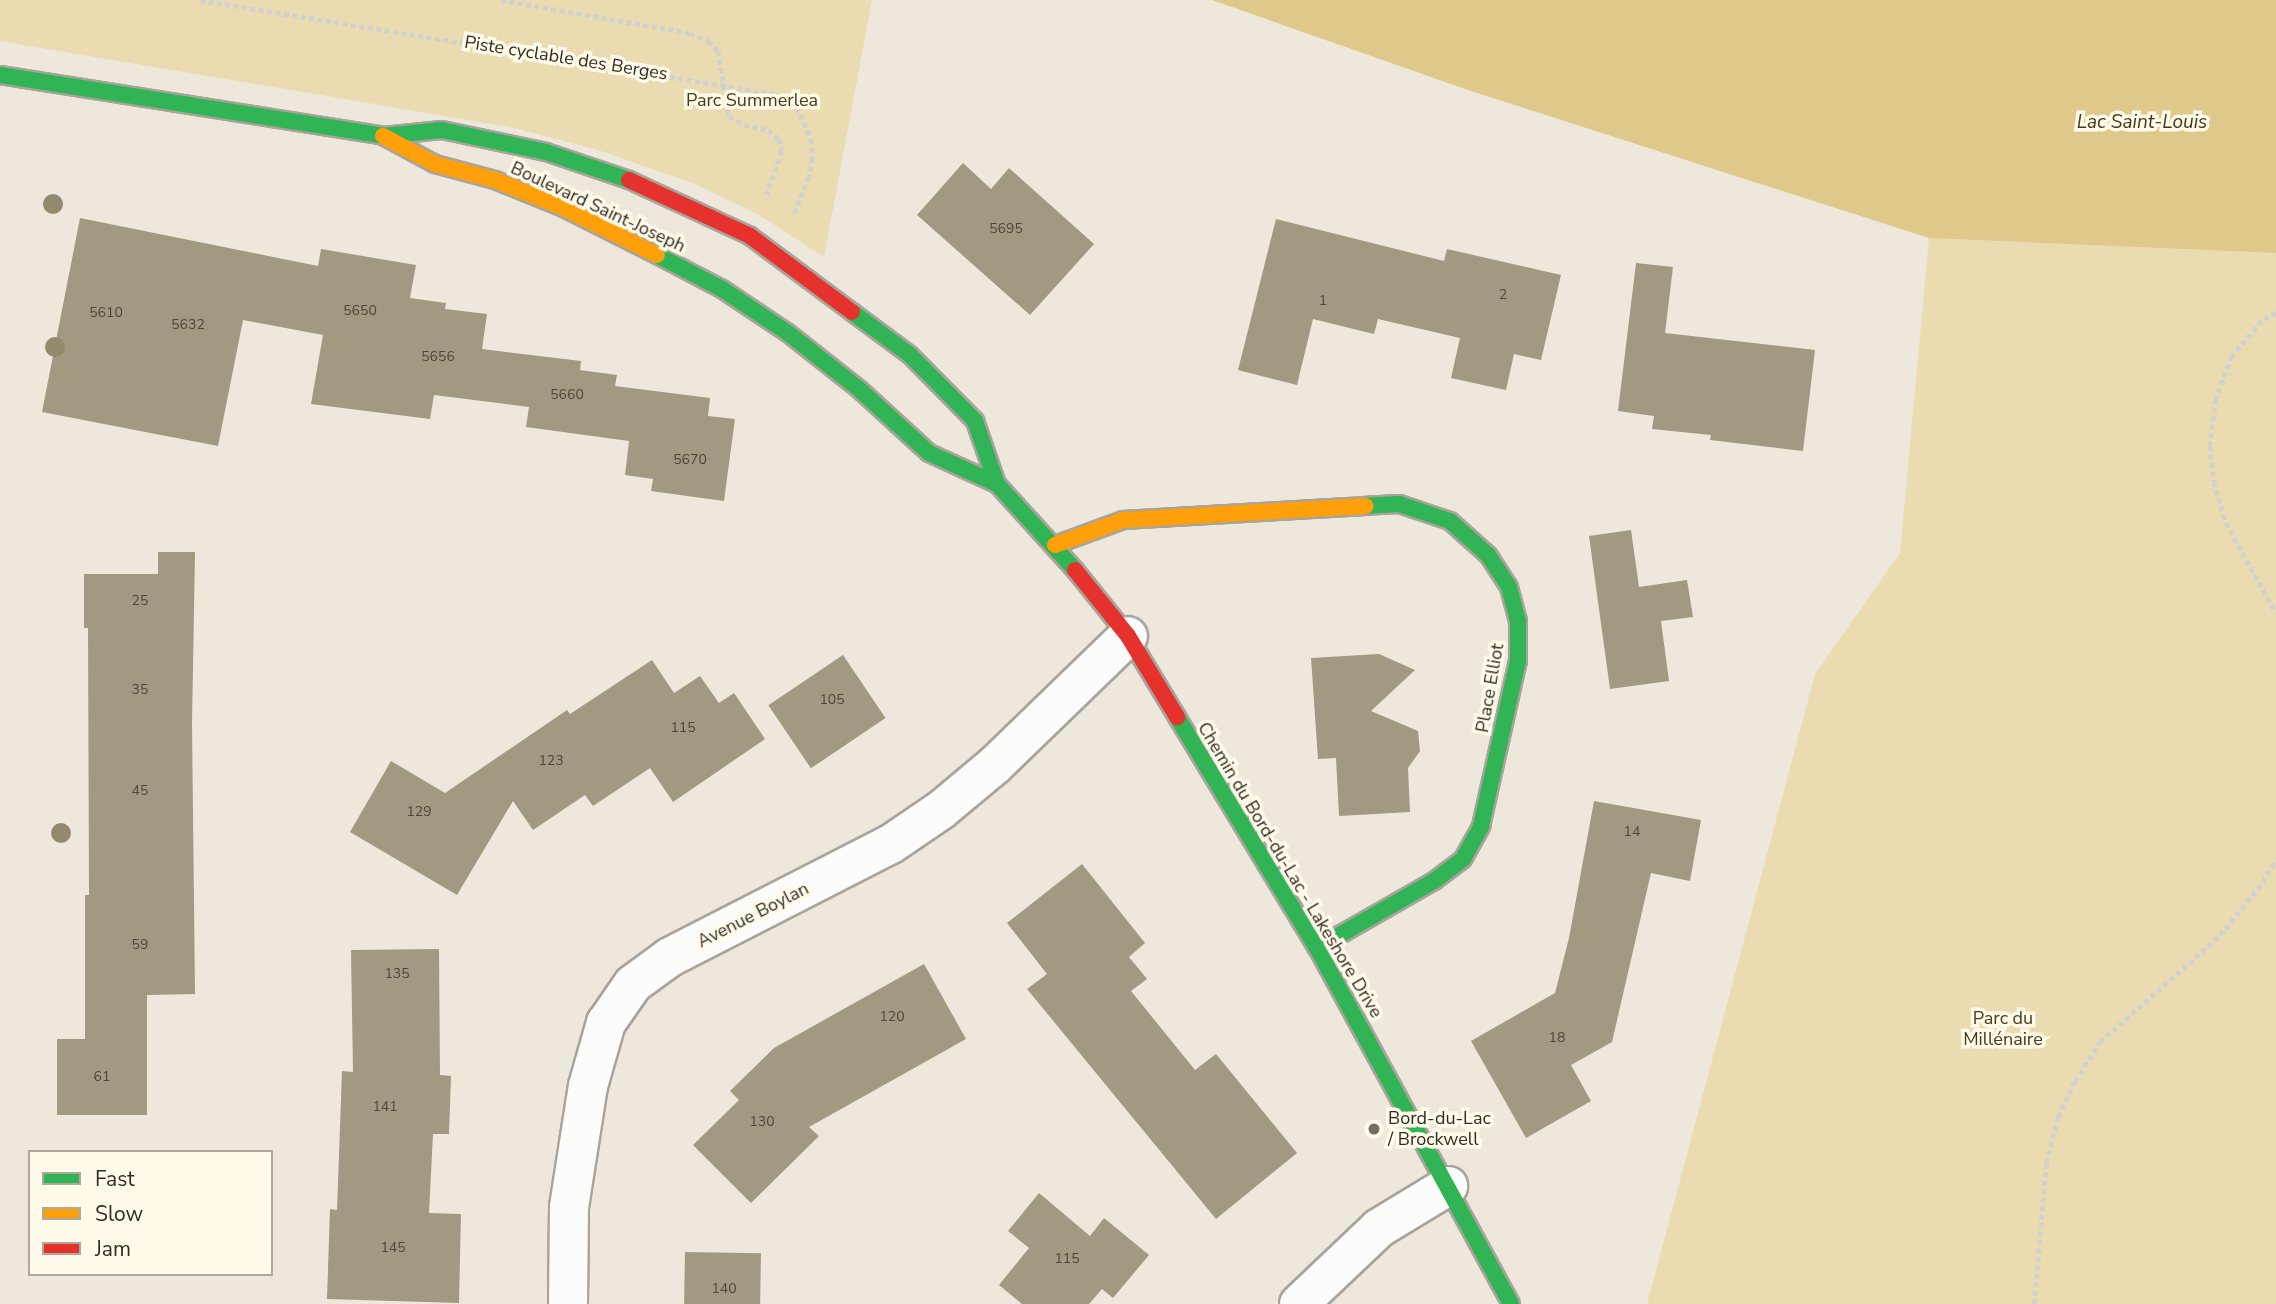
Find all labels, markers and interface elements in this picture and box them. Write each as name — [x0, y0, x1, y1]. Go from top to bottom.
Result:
street label: Piste cyclable des Berges — [463, 31, 669, 85]
park label: Parc Summerlea — [686, 89, 818, 111]
water label: Lac Saint-Louis — [2077, 112, 2207, 134]
street label: Boulevard Saint-Joseph — [507, 157, 689, 257]
house number: 5695 — [989, 221, 1023, 237]
house number: 2 — [1499, 287, 1507, 303]
house number: 1 — [1319, 293, 1327, 309]
house number: 5650 — [343, 303, 377, 319]
house number: 5610 — [89, 305, 123, 321]
house number: 5632 — [171, 317, 205, 333]
house number: 5656 — [421, 349, 455, 365]
house number: 5660 — [550, 387, 584, 403]
house number: 5670 — [673, 452, 707, 468]
house number: 25 — [132, 593, 148, 609]
street label: Place Elliot — [1472, 642, 1508, 734]
house number: 35 — [132, 682, 148, 698]
house number: 105 — [819, 692, 845, 708]
street label: Chemin du Bord-du-Lac - Lakeshore Drive — [1193, 718, 1387, 1022]
house number: 115 — [670, 720, 696, 736]
house number: 123 — [538, 753, 564, 769]
house number: 45 — [132, 783, 148, 799]
house number: 129 — [406, 804, 432, 820]
house number: 14 — [1624, 824, 1640, 840]
street label: Avenue Boylan — [694, 878, 812, 952]
house number: 59 — [132, 937, 148, 953]
house number: 135 — [384, 966, 410, 982]
park label: Parc du Millénaire — [1963, 1008, 2043, 1050]
house number: 120 — [879, 1009, 905, 1025]
house number: 18 — [1549, 1030, 1565, 1046]
house number: 61 — [94, 1069, 110, 1085]
house number: 141 — [372, 1099, 398, 1115]
place label: Bord-du-Lac / Brockwell — [1388, 1108, 1491, 1150]
house number: 130 — [749, 1114, 775, 1130]
marker: Bord-du-Lac / Brockwell — [1366, 1121, 1382, 1137]
legend — [28, 1150, 273, 1276]
text: Fast — [95, 1165, 135, 1193]
text: Slow — [95, 1200, 143, 1228]
text: Jam — [95, 1235, 131, 1263]
house number: 145 — [380, 1240, 406, 1256]
house number: 115 — [1054, 1251, 1080, 1267]
house number: 140 — [711, 1281, 737, 1297]

